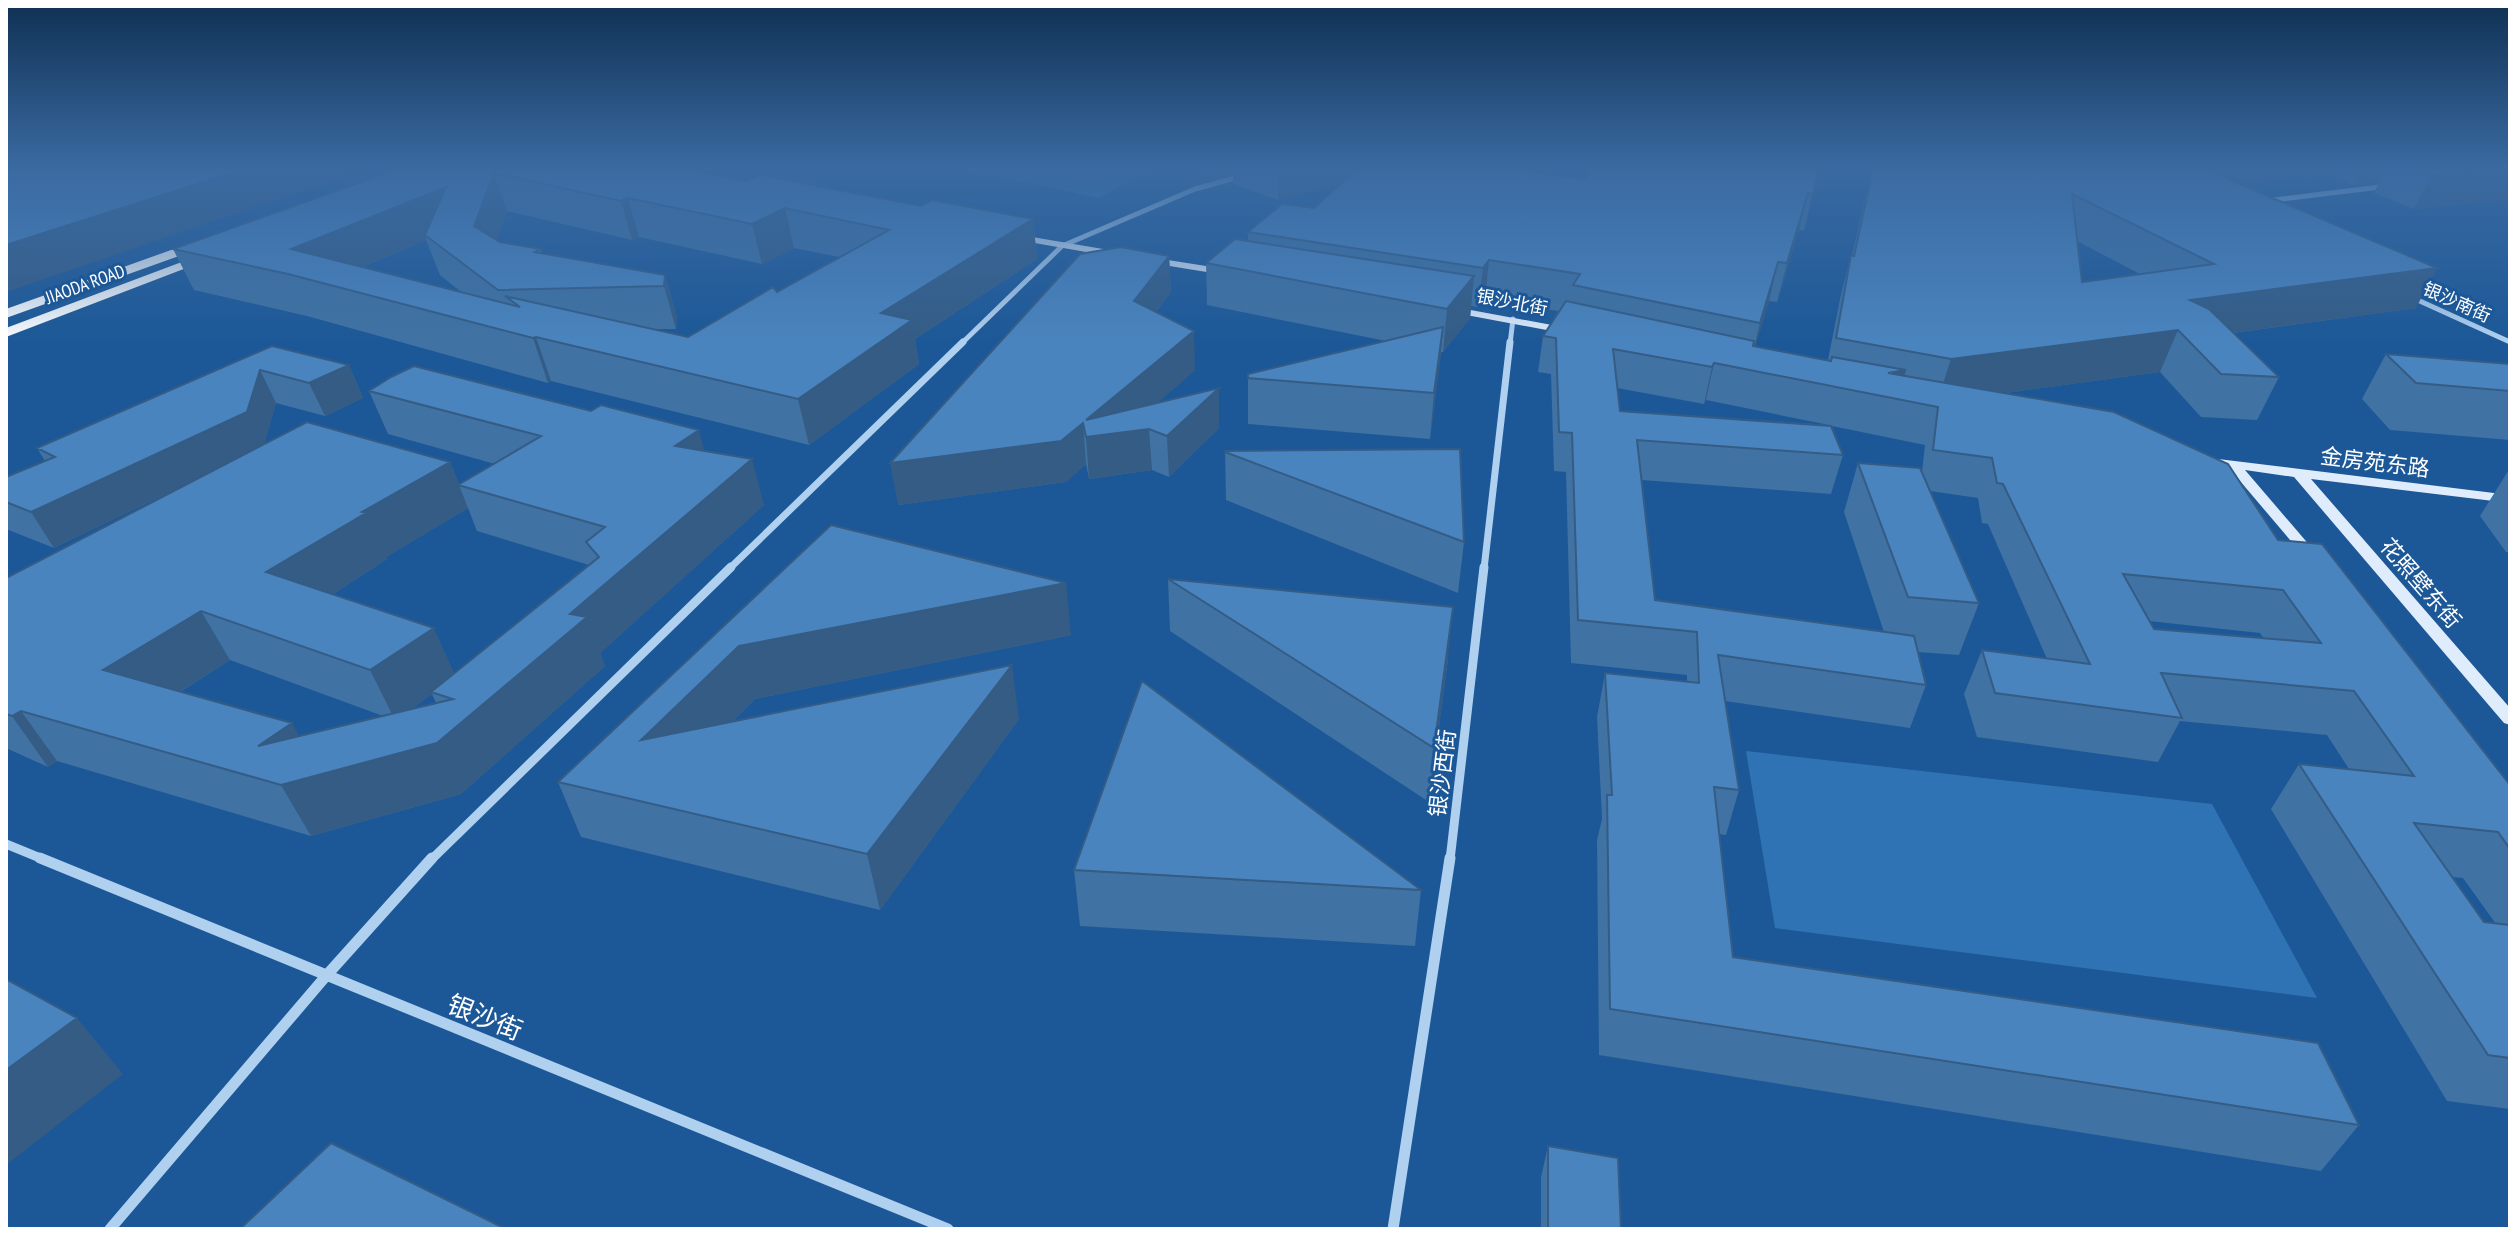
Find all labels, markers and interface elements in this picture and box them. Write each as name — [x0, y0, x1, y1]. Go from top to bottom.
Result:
street label: JIAODA ROAD — [41, 259, 128, 309]
street label: 银沙南街 — [2419, 277, 2495, 327]
street label: 银沙北街 — [1474, 284, 1550, 320]
street label: 金房苑东路 — [2319, 441, 2431, 483]
street label: 花照壁东街 — [2374, 532, 2468, 634]
street label: 银沙西街 — [1423, 728, 1461, 818]
street label: 银沙街 — [443, 987, 527, 1047]

